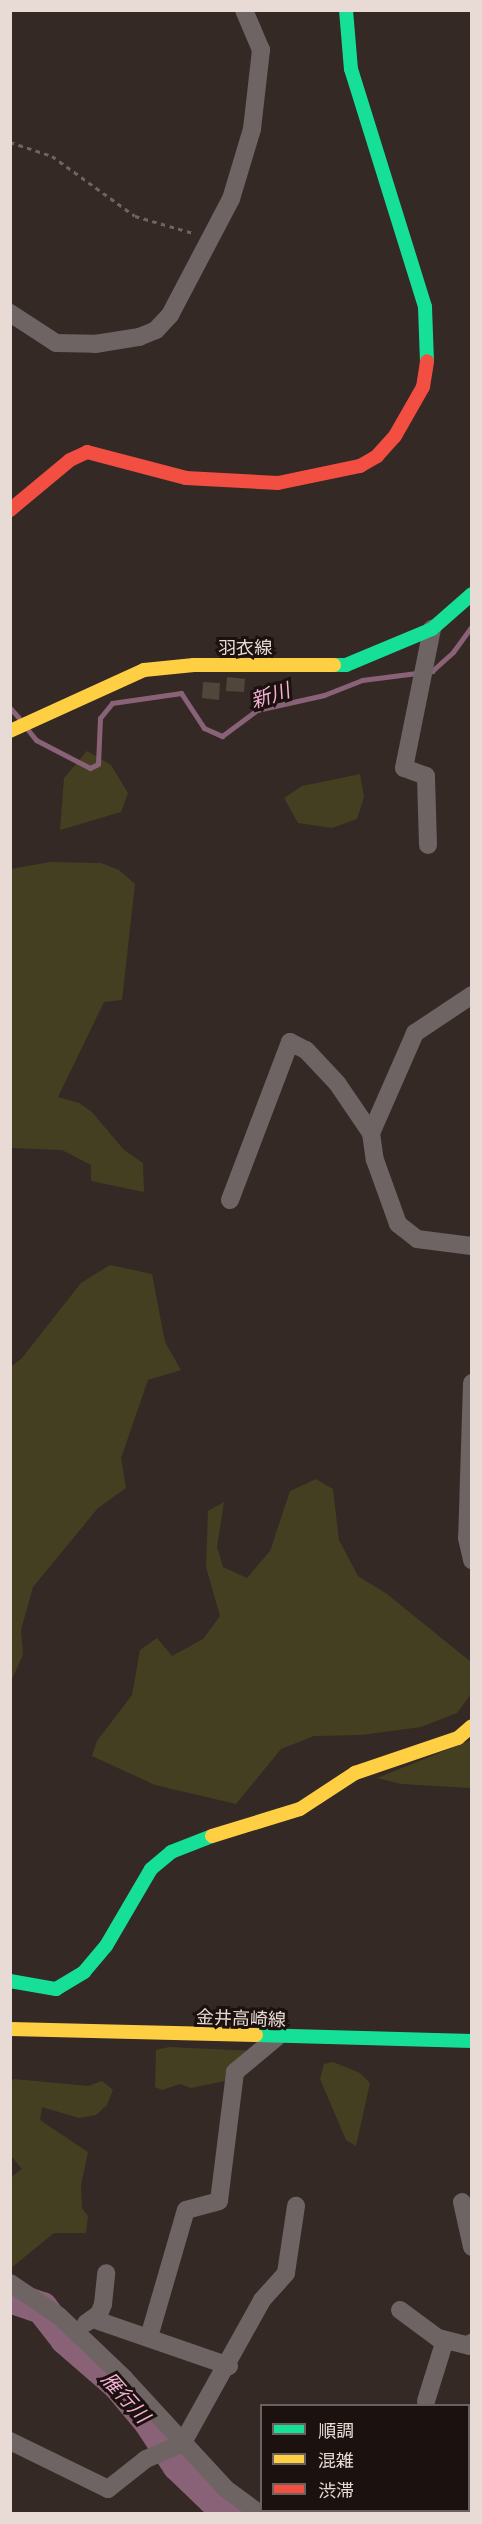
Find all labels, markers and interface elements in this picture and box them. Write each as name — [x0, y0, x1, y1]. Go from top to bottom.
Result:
street label: 羽衣線 — [218, 636, 272, 658]
water label: 新川 — [247, 677, 293, 713]
street label: 金井高崎線 — [196, 2006, 286, 2030]
water label: 雁行川 — [97, 2367, 155, 2427]
legend — [260, 2404, 470, 2512]
text: 順調 — [318, 2419, 354, 2441]
text: 混雑 — [318, 2449, 354, 2471]
text: 渋滞 — [318, 2479, 354, 2501]

